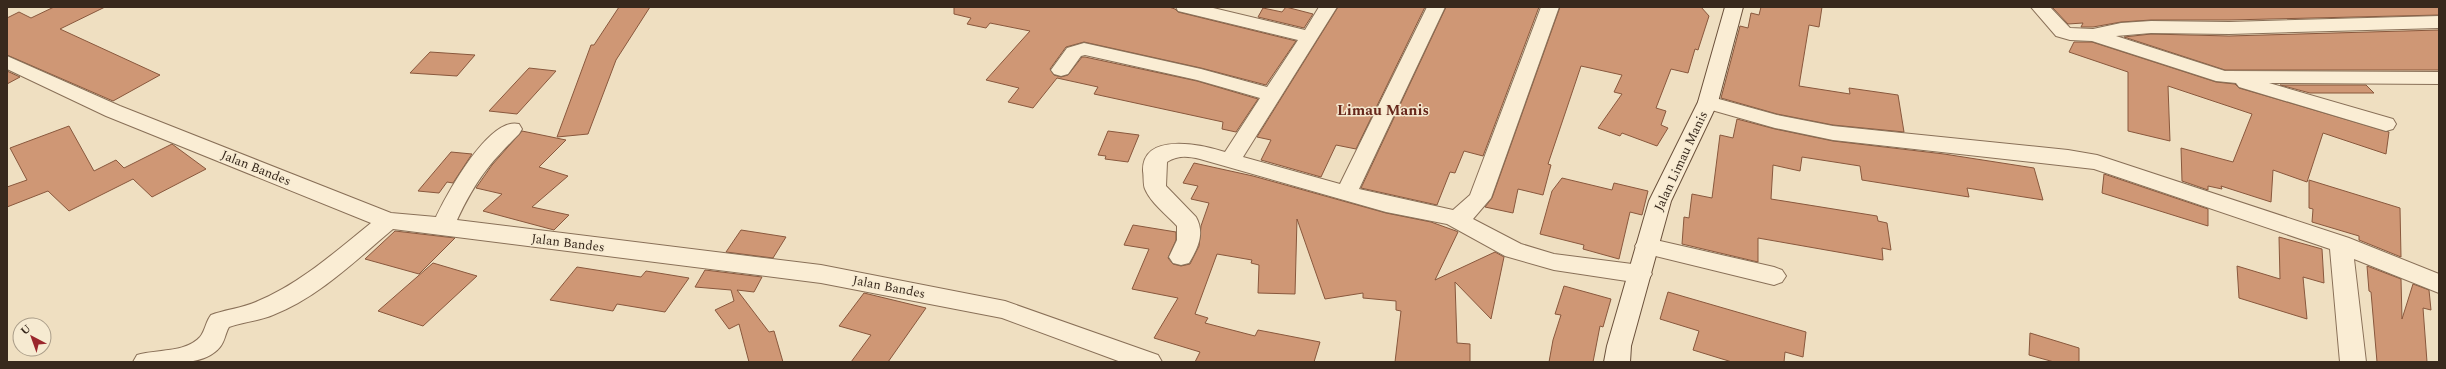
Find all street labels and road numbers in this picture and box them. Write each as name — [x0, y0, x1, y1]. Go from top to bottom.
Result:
street label: Jalan Limau Manis — [1649, 108, 1713, 214]
street label: Jalan Bandes — [218, 145, 294, 191]
street label: Jalan Bandes — [530, 229, 606, 257]
street label: Jalan Bandes — [851, 270, 927, 304]

